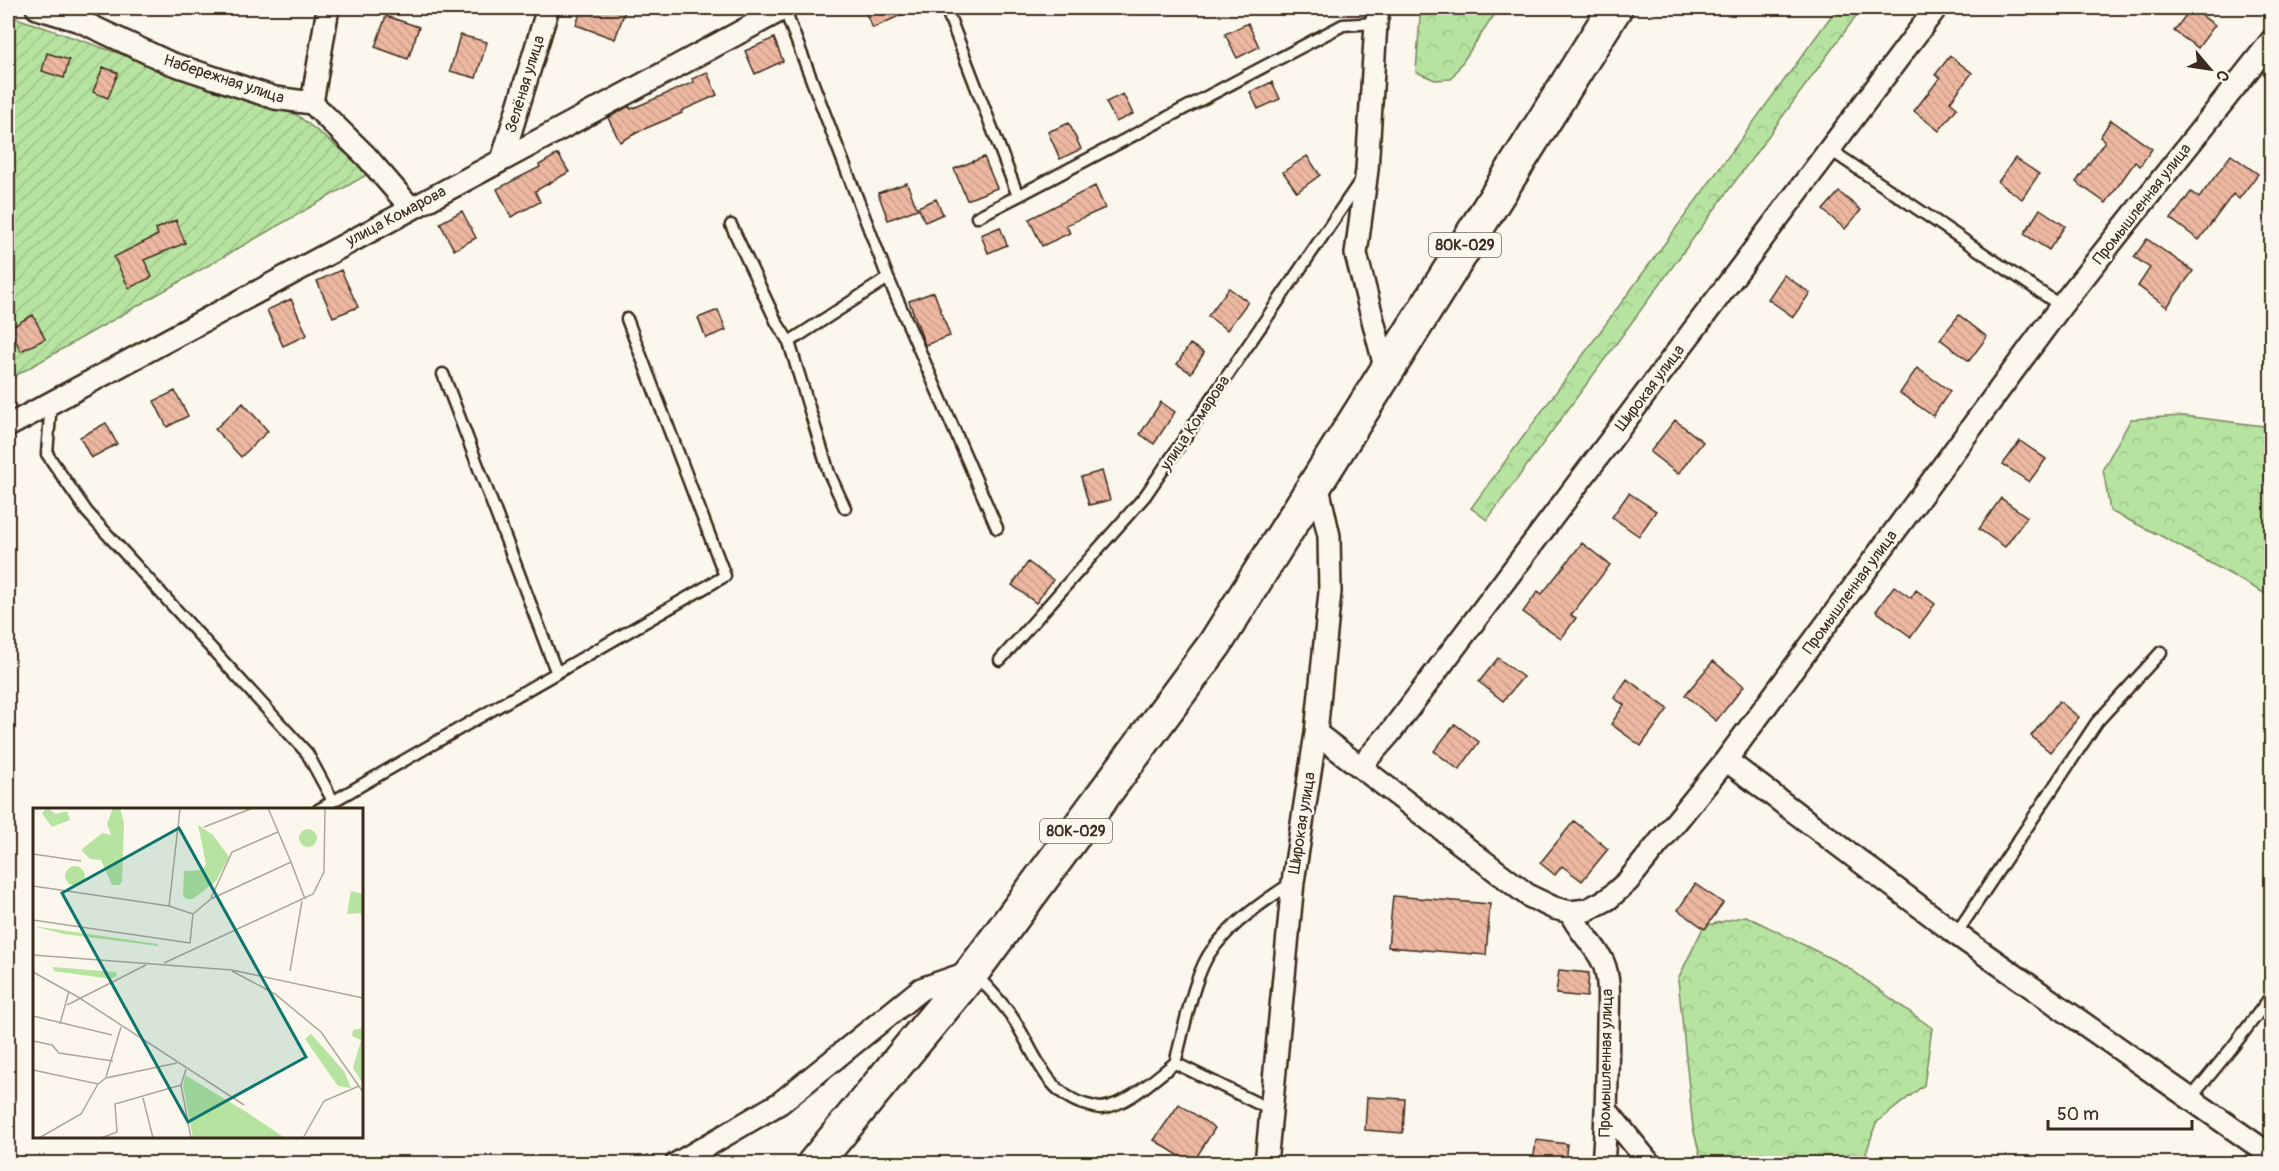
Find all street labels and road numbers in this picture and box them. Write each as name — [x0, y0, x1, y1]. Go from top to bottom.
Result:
street label: Зелёная улица — [501, 33, 549, 135]
street label: Набережная улица — [161, 50, 287, 108]
street label: Промышленная улица — [2088, 139, 2196, 269]
street label: улица Комарова — [342, 181, 449, 251]
road number: 80К-029 — [1429, 233, 1501, 257]
street label: Широкая улица — [1611, 341, 1689, 435]
street label: улица Комарова — [1155, 372, 1234, 475]
street label: Промышленная улица — [1798, 526, 1902, 658]
street label: Широкая улица — [1284, 771, 1320, 875]
road number: 80К-029 — [1040, 819, 1112, 843]
street label: Промышленная улица — [1595, 989, 1617, 1137]

